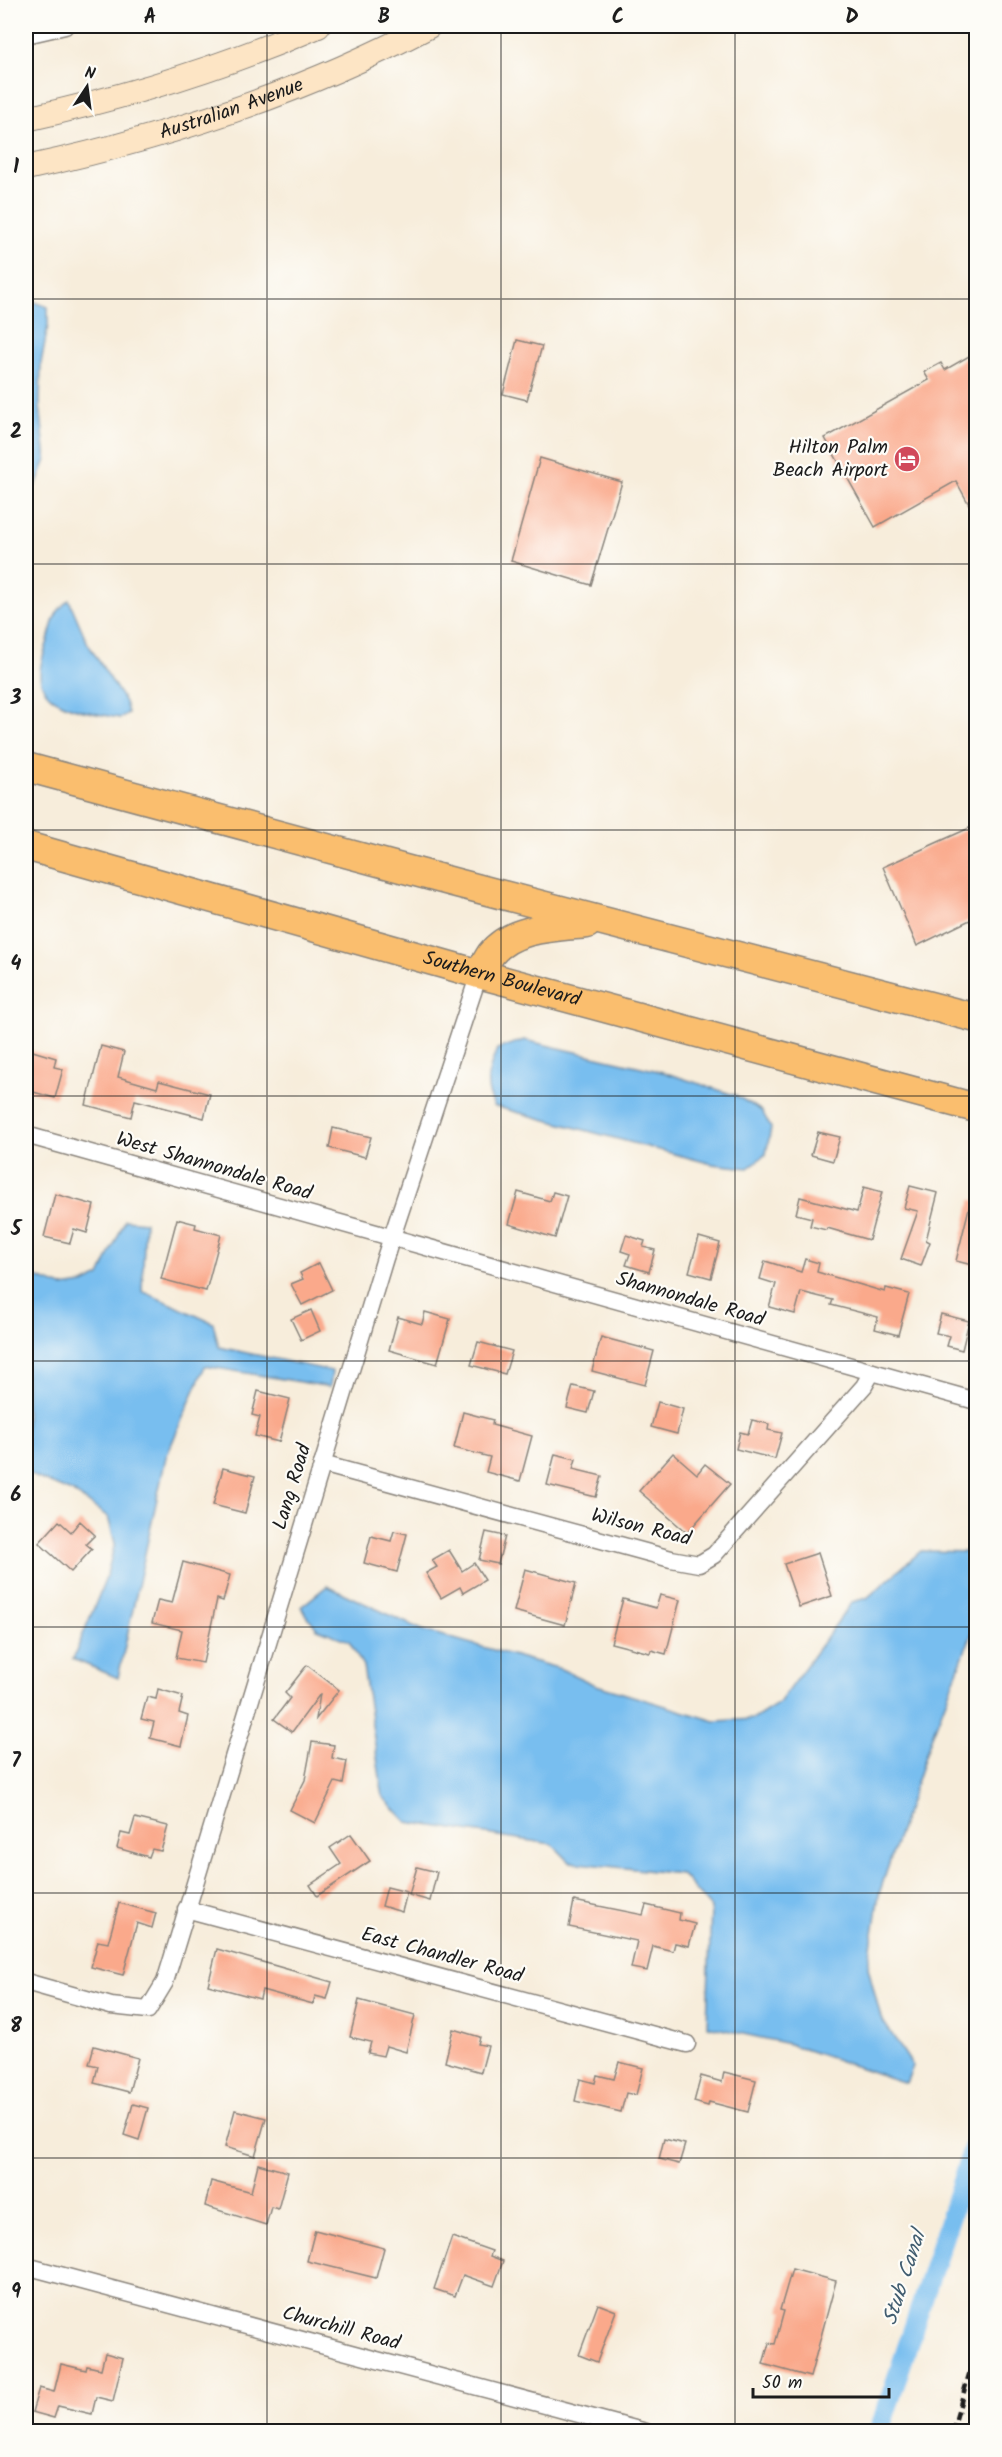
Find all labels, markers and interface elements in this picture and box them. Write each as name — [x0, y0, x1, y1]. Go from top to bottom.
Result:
text: A — [144, 2, 156, 34]
text: B — [378, 2, 390, 34]
text: C — [612, 2, 624, 34]
text: D — [845, 2, 859, 34]
north arrow — [57, 57, 117, 117]
text: N — [82, 61, 98, 87]
street label: Australian Avenue — [156, 70, 309, 149]
text: 1 — [13, 152, 19, 184]
text: 2 — [10, 417, 22, 449]
place label: Hilton Palm Beach Airport — [773, 432, 888, 487]
hotel icon: Hilton Palm Beach Airport — [892, 444, 922, 474]
text: 3 — [10, 683, 22, 715]
street label: Southern Boulevard — [419, 943, 585, 1017]
text: 4 — [11, 949, 22, 981]
street label: West Shannondale Road — [112, 1124, 317, 1211]
text: 5 — [10, 1214, 23, 1246]
street label: Shannondale Road — [612, 1264, 769, 1337]
street label: Lang Road — [265, 1439, 322, 1534]
text: 6 — [11, 1480, 22, 1512]
street label: Wilson Road — [588, 1500, 695, 1556]
text: 7 — [11, 1746, 21, 1778]
street label: East Chandler Road — [357, 1919, 528, 1993]
text: 8 — [10, 2011, 22, 2043]
water label: Stub Canal — [874, 2223, 937, 2329]
text: 9 — [11, 2277, 21, 2309]
street label: Churchill Road — [278, 2298, 405, 2360]
scale bar — [753, 2361, 890, 2399]
text: 50 m — [762, 2369, 802, 2398]

